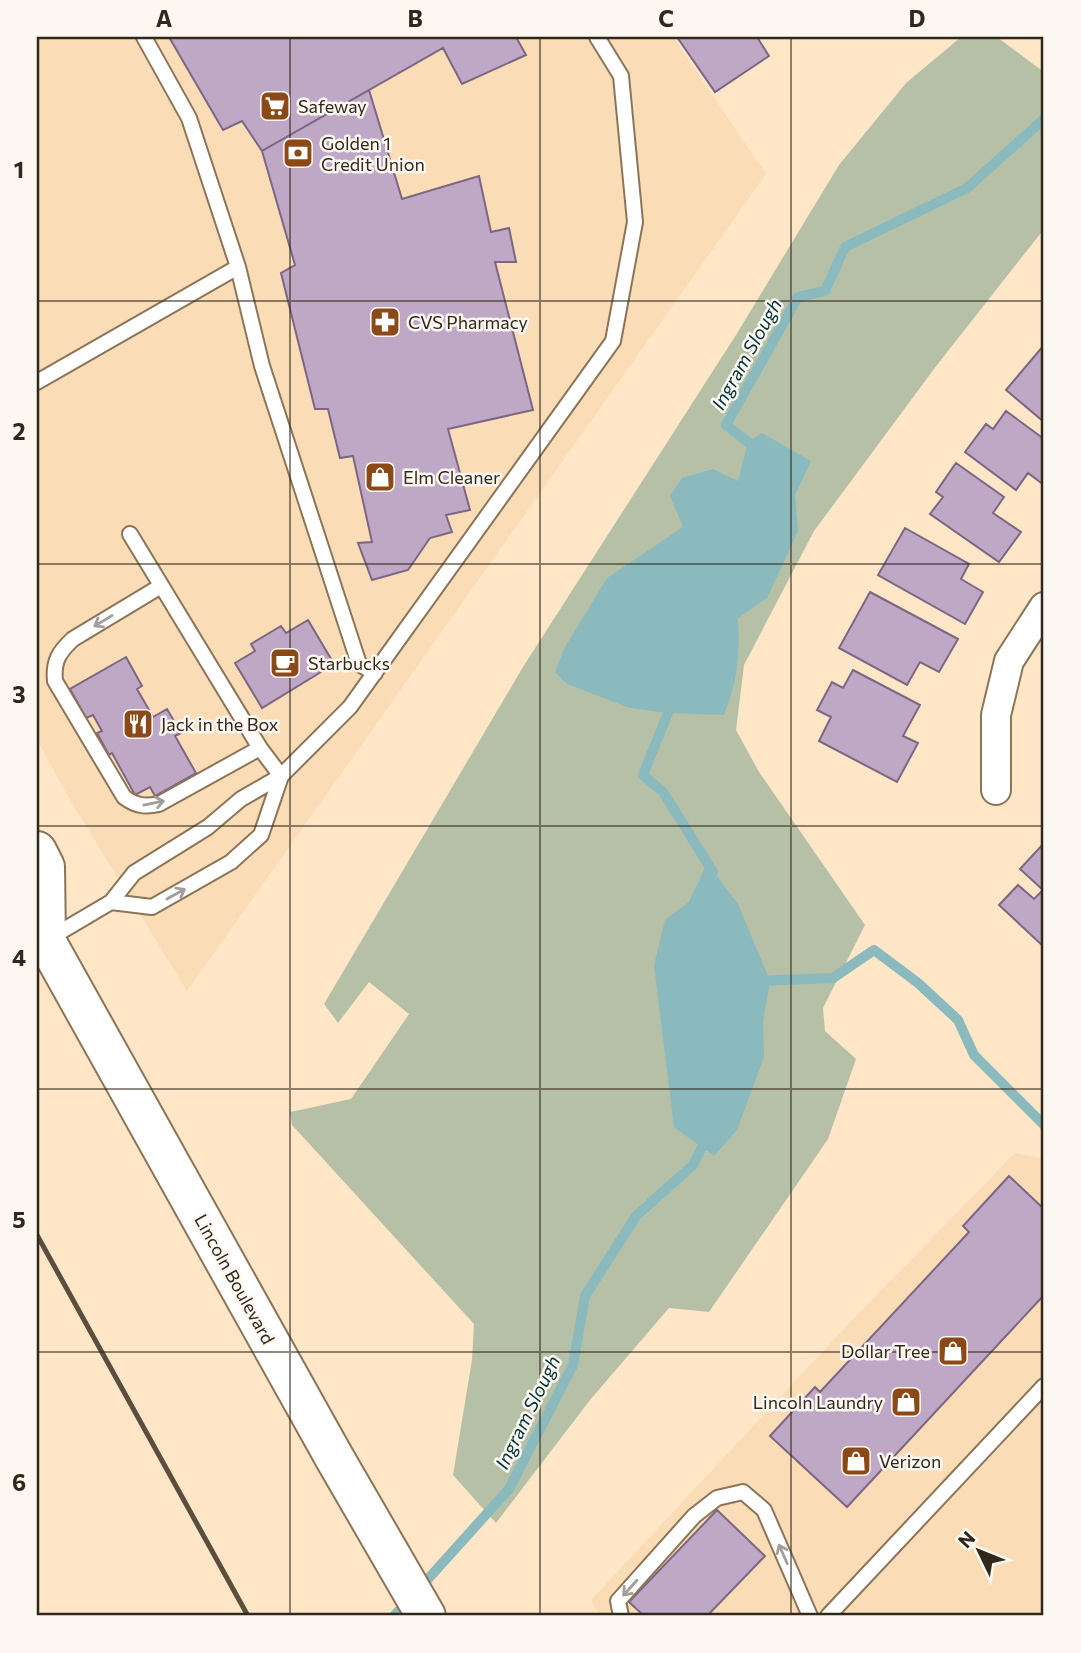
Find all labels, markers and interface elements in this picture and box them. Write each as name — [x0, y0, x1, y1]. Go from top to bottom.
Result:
text: A — [156, 4, 173, 32]
text: B — [407, 4, 423, 32]
text: C — [658, 4, 674, 32]
text: D — [909, 4, 926, 32]
supermarket icon: Safeway — [258, 89, 292, 123]
place label: Safeway — [298, 95, 367, 117]
place label: Golden 1 Credit Union — [321, 132, 425, 175]
bank icon: Golden 1 Credit Union — [281, 136, 315, 170]
text: 1 — [14, 155, 24, 183]
water label: Ingram Slough — [706, 294, 786, 413]
pharmacy icon: CVS Pharmacy — [368, 305, 402, 339]
place label: CVS Pharmacy — [408, 311, 528, 333]
text: 2 — [12, 417, 26, 445]
shop icon: Elm Cleaner — [363, 460, 397, 494]
place label: Elm Cleaner — [403, 466, 500, 488]
one-way arrow — [93, 614, 113, 628]
cafe icon: Starbucks — [268, 646, 302, 680]
place label: Starbucks — [308, 652, 390, 674]
text: 3 — [12, 680, 26, 708]
restaurant icon: Jack in the Box — [121, 707, 155, 741]
place label: Jack in the Box — [161, 713, 279, 735]
one-way arrow — [142, 796, 164, 809]
one-way arrow — [165, 887, 185, 901]
text: 4 — [12, 943, 26, 971]
text: 5 — [12, 1205, 26, 1233]
street label: Lincoln Boulevard — [190, 1210, 280, 1348]
shop icon: Dollar Tree — [936, 1334, 970, 1368]
place label: Dollar Tree — [841, 1340, 930, 1362]
water label: Ingram Slough — [490, 1352, 564, 1472]
shop icon: Lincoln Laundry — [889, 1385, 923, 1419]
place label: Lincoln Laundry — [753, 1391, 883, 1413]
shop icon: Verizon — [839, 1444, 873, 1478]
place label: Verizon — [879, 1450, 941, 1472]
text: 6 — [12, 1468, 26, 1496]
north arrow — [944, 1516, 1014, 1586]
text: N — [953, 1526, 979, 1552]
one-way arrow — [776, 1543, 789, 1565]
one-way arrow — [621, 1579, 638, 1596]

